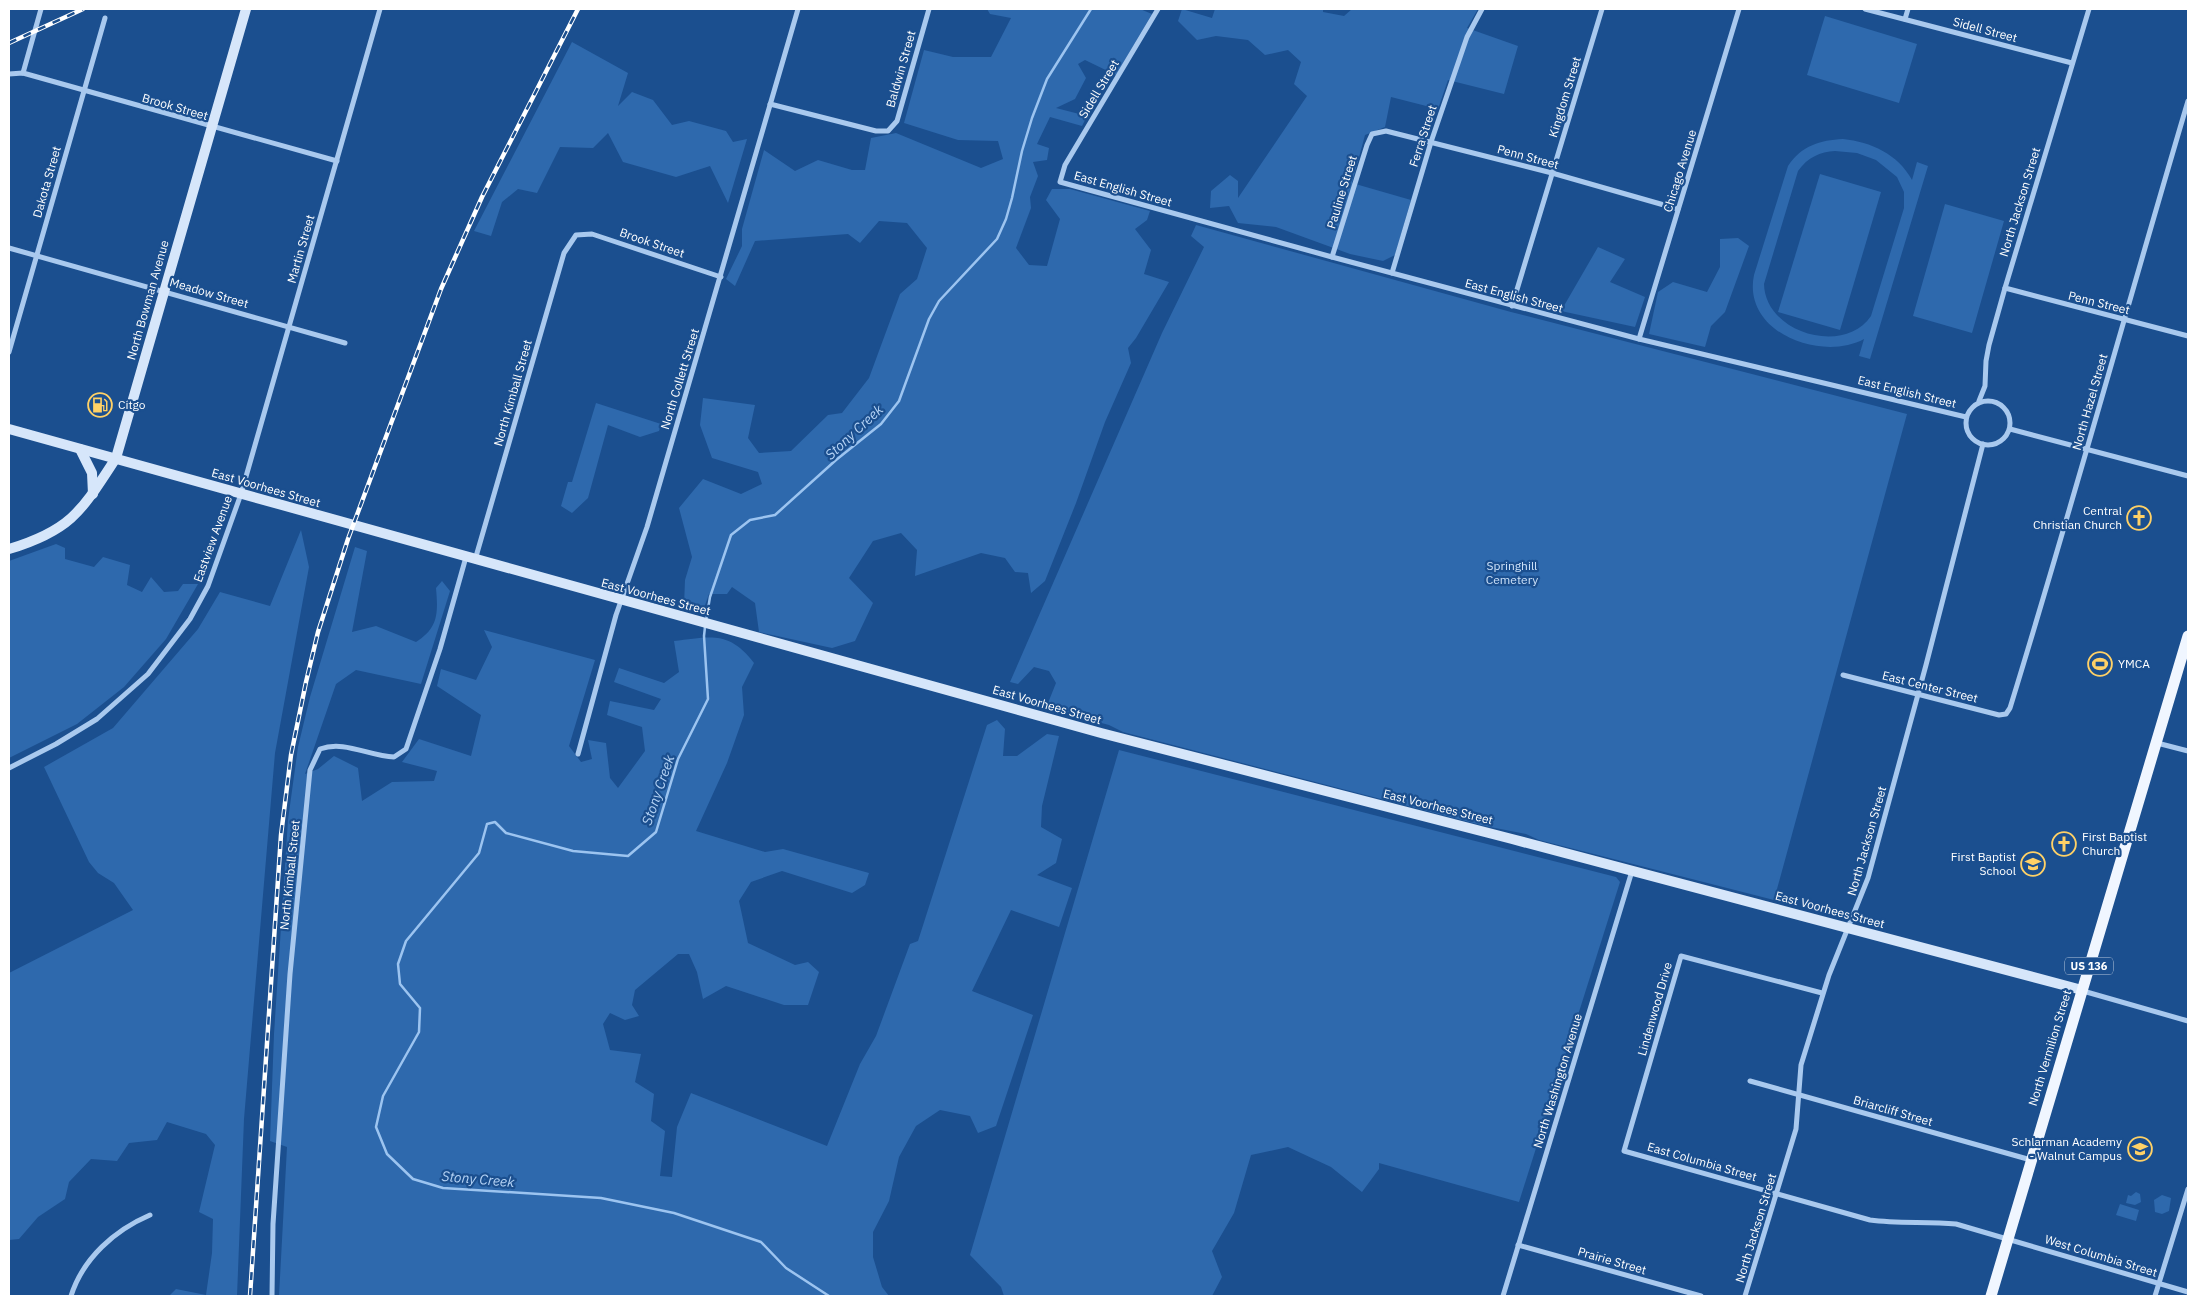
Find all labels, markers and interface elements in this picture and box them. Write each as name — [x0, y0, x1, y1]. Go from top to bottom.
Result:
street label: Sidell Street — [1951, 14, 2019, 45]
street label: Baldwin Street — [882, 29, 919, 109]
street label: Kingdom Street — [1545, 55, 1584, 139]
street label: Sidell Street — [1075, 57, 1122, 121]
street label: Brook Street — [141, 90, 210, 123]
street label: Ferra Street — [1406, 103, 1440, 169]
street label: Chicago Avenue — [1660, 127, 1699, 214]
street label: Penn Street — [1496, 141, 1561, 172]
street label: Dakota Street — [29, 144, 64, 219]
street label: North Jackson Street — [1996, 145, 2043, 258]
street label: Pauline Street — [1323, 153, 1360, 230]
street label: East English Street — [1073, 167, 1174, 210]
street label: Martin Street — [284, 213, 317, 285]
street label: Brook Street — [618, 224, 687, 261]
street label: North Bowman Avenue — [123, 238, 172, 361]
street label: Meadow Street — [168, 274, 250, 311]
street label: East English Street — [1463, 275, 1565, 316]
street label: Penn Street — [2067, 288, 2132, 317]
street label: North Collett Street — [657, 327, 702, 431]
street label: North Kimball Street — [490, 338, 535, 448]
street label: North Hazel Street — [2069, 352, 2110, 452]
street label: East English Street — [1856, 372, 1958, 411]
fuel station icon: Citgo — [87, 392, 113, 418]
place label: Citgo — [118, 397, 146, 412]
water label: Stony Creek — [821, 400, 887, 464]
street label: East Voorhees Street — [210, 465, 322, 510]
street label: Eastview Avenue — [190, 493, 235, 584]
place label: Central Christian Church — [2033, 503, 2122, 532]
church icon: Central Christian Church — [2126, 505, 2152, 531]
park label: Springhill Cemetery — [1486, 558, 1538, 587]
street label: East Voorhees Street — [600, 575, 712, 618]
sports icon: YMCA — [2087, 651, 2113, 677]
place label: YMCA — [2118, 656, 2150, 671]
street label: East Center Street — [1881, 667, 1979, 706]
street label: East Voorhees Street — [991, 682, 1103, 727]
water label: Stony Creek — [638, 752, 679, 827]
street label: North Jackson Street — [1844, 784, 1889, 897]
street label: East Voorhees Street — [1382, 786, 1495, 827]
street label: North Kimball Street — [276, 819, 303, 931]
place label: First Baptist Church — [2082, 829, 2147, 858]
church icon: First Baptist Church — [2051, 831, 2077, 857]
place label: First Baptist School — [1951, 849, 2016, 878]
school or university icon: First Baptist School — [2020, 851, 2046, 877]
street label: East Voorhees Street — [1774, 888, 1886, 931]
road number: US 136 — [2065, 958, 2113, 974]
street label: Lindenwood Drive — [1634, 960, 1675, 1057]
street label: North Vermilion Street — [2025, 988, 2074, 1108]
street label: North Washington Avenue — [1530, 1011, 1585, 1150]
street label: Briarcliff Street — [1852, 1092, 1935, 1129]
place label: Schlarman Academy - Walnut Campus — [2012, 1134, 2122, 1163]
school or university icon: Schlarman Academy - Walnut Campus — [2127, 1136, 2153, 1162]
street label: East Columbia Street — [1646, 1139, 1759, 1184]
water label: Stony Creek — [441, 1167, 516, 1191]
street label: North Jackson Street — [1732, 1171, 1779, 1284]
street label: West Columbia Street — [2043, 1231, 2159, 1280]
street label: Prairie Street — [1576, 1244, 1648, 1277]

